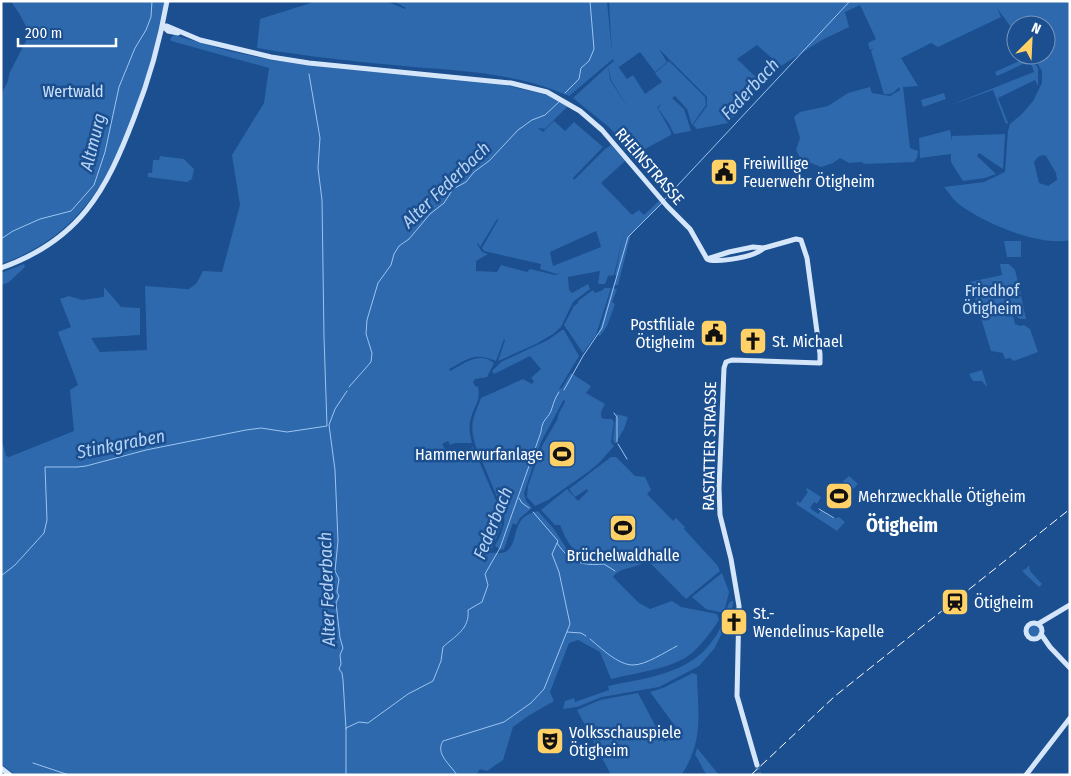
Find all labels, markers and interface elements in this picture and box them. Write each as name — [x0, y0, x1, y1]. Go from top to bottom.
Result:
scale bar — [18, 15, 115, 47]
north arrow — [1006, 15, 1056, 65]
text: N — [1029, 19, 1043, 38]
text: 200 m — [25, 24, 62, 42]
water label: Federbach — [716, 54, 784, 124]
park label: Wertwald — [42, 82, 104, 101]
water label: Altmurg — [75, 111, 111, 174]
street label: RHEINSTRASSE — [611, 124, 688, 208]
water label: Alter Federbach — [396, 137, 495, 233]
place label: Freiwillige Feuerwehr Ötigheim — [743, 154, 875, 191]
public building icon: Freiwillige Feuerwehr Ötigheim — [709, 157, 739, 187]
park label: Friedhof Ötigheim — [962, 281, 1022, 318]
place label: Postfiliale Ötigheim — [630, 315, 695, 352]
public building icon: Postfiliale Ötigheim — [699, 318, 729, 348]
church icon: St. Michael — [738, 326, 768, 356]
place label: St. Michael — [772, 332, 843, 351]
street label: RASTATTER STRASSE — [699, 381, 720, 511]
water label: Stinkgraben — [74, 425, 167, 464]
sports icon: Hammerwurfanlage — [547, 439, 577, 469]
place label: Hammerwurfanlage — [415, 445, 543, 464]
sports icon: Mehrzweckhalle Ötigheim — [824, 481, 854, 511]
water label: Federbach — [469, 484, 517, 562]
place label: Mehrzweckhalle Ötigheim — [858, 487, 1026, 506]
sports icon: Brüchelwaldhalle — [608, 513, 638, 543]
district label: Ötigheim — [866, 513, 938, 537]
water label: Alter Federbach — [314, 531, 340, 648]
place label: Brüchelwaldhalle — [566, 546, 680, 565]
station icon: Ötigheim — [940, 587, 970, 617]
place label: Ötigheim — [974, 593, 1034, 612]
place label: St.- Wendelinus-Kapelle — [753, 604, 884, 641]
church icon: St.- Wendelinus-Kapelle — [719, 607, 749, 637]
place label: Volksschauspiele Ötigheim — [569, 723, 681, 760]
theatre icon: Volksschauspiele Ötigheim — [535, 726, 565, 756]

